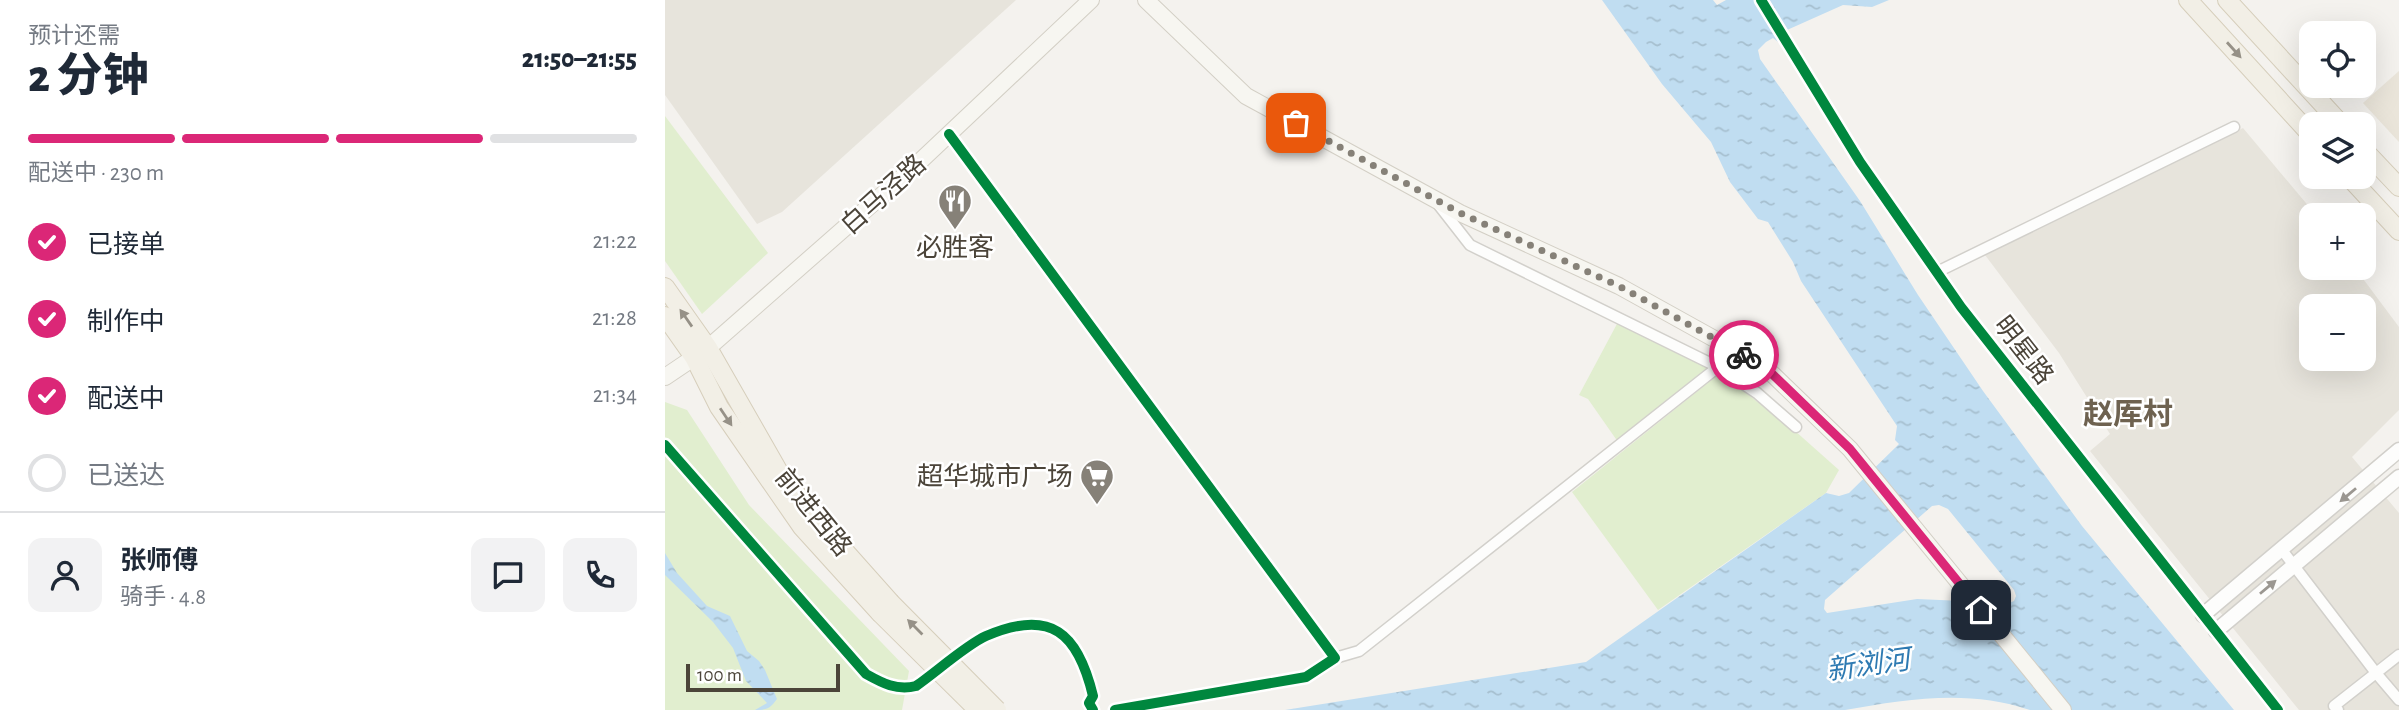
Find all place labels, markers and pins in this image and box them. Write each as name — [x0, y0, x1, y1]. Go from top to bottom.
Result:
pin — [1266, 93, 1326, 153]
restaurant icon: 必胜客 — [936, 182, 974, 231]
place label: 必胜客 — [916, 233, 994, 261]
supermarket icon: 超华城市广场 — [1078, 457, 1116, 506]
place label: 超华城市广场 — [917, 462, 1073, 490]
pin — [1951, 580, 2011, 640]

